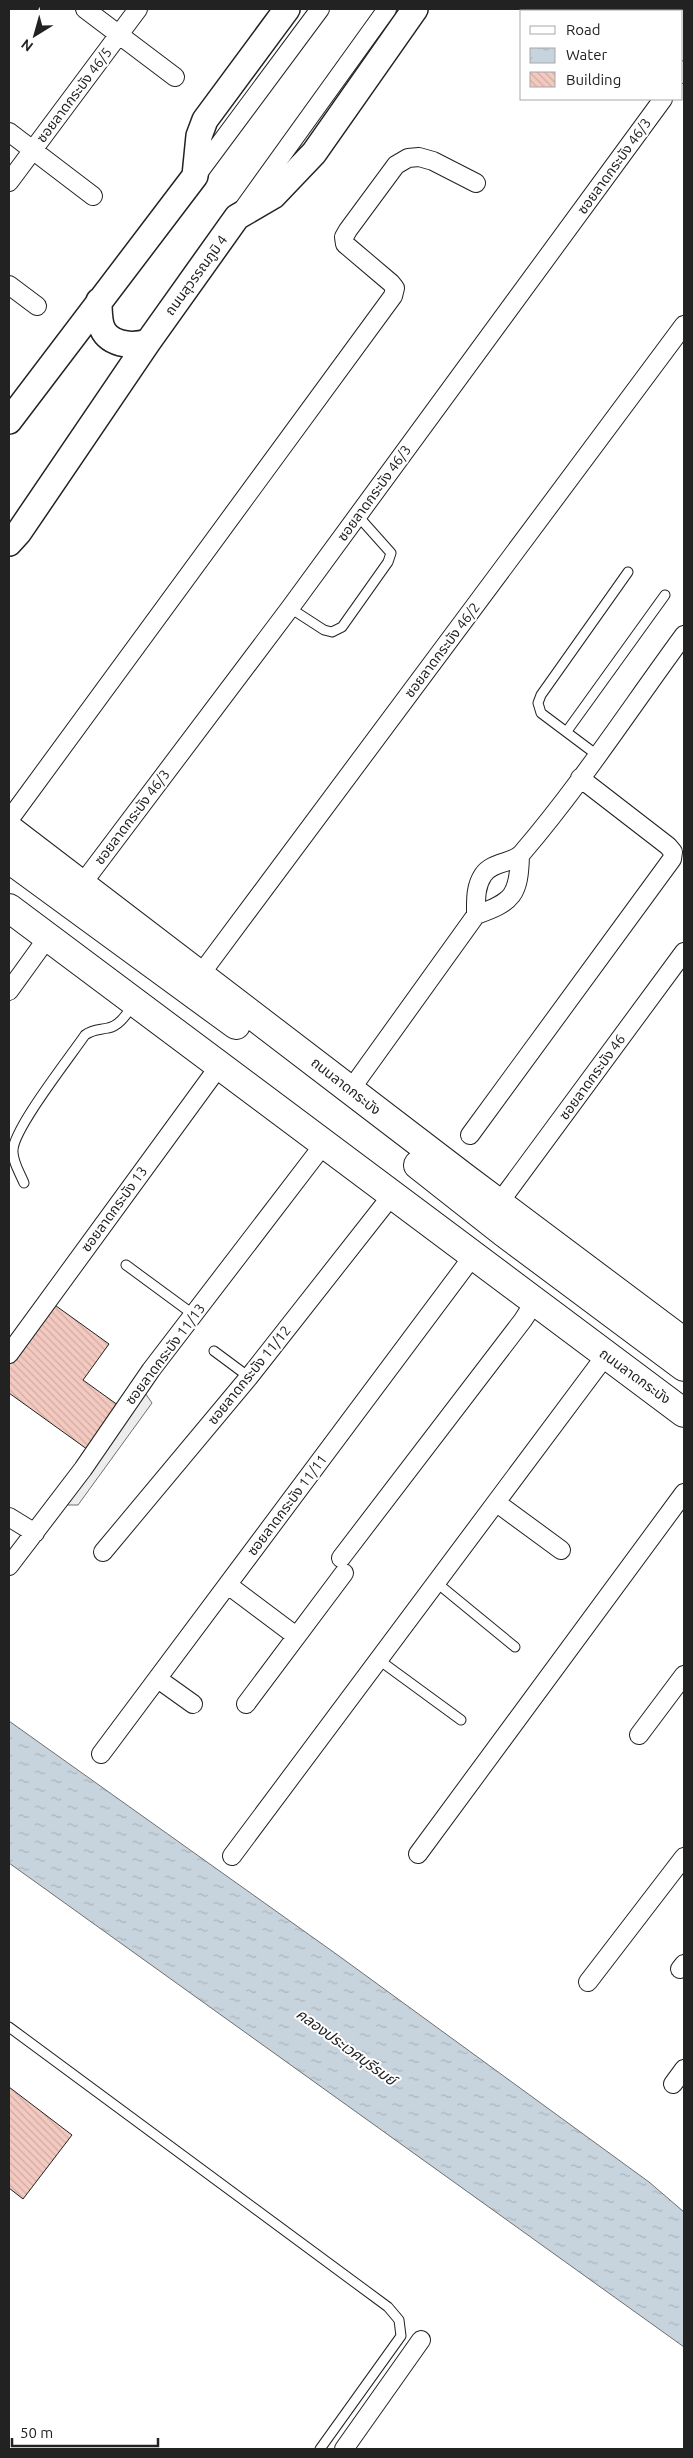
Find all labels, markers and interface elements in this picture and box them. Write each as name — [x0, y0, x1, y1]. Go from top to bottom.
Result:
north arrow — [10, 10, 60, 60]
legend — [520, 10, 683, 100]
text: Road — [566, 21, 601, 38]
text: N — [18, 36, 36, 55]
street label: ซอยลาดกระบัง 46/5 — [33, 44, 115, 146]
text: Water — [566, 46, 607, 63]
text: Building — [566, 71, 621, 88]
street label: ซอยลาดกระบัง 46/3 — [574, 115, 654, 217]
street label: ถนนสุวรรณภูมิ 4 — [162, 232, 231, 319]
street label: ซอยลาดกระบัง 46/3 — [334, 442, 414, 544]
street label: ซอยลาดกระบัง 46/2 — [401, 599, 483, 701]
street label: ซอยลาดกระบัง 46/3 — [91, 766, 173, 868]
street label: ซอยลาดกระบัง 46 — [556, 1031, 628, 1123]
street label: ถนนลาดกระบัง — [308, 1054, 384, 1118]
street label: ซอยลาดกระบัง 13 — [78, 1163, 150, 1255]
street label: ซอยลาดกระบัง 11/13 — [122, 1300, 208, 1408]
street label: ซอยลาดกระบัง 11/12 — [204, 1322, 294, 1428]
street label: ถนนลาดกระบัง — [596, 1345, 674, 1407]
street label: ซอยลาดกระบัง 11/11 — [244, 1451, 330, 1559]
water label: คลองประเวศบุรีรมย์ — [293, 2005, 402, 2091]
scale bar — [12, 2416, 159, 2448]
text: 50 m — [20, 2424, 53, 2441]

